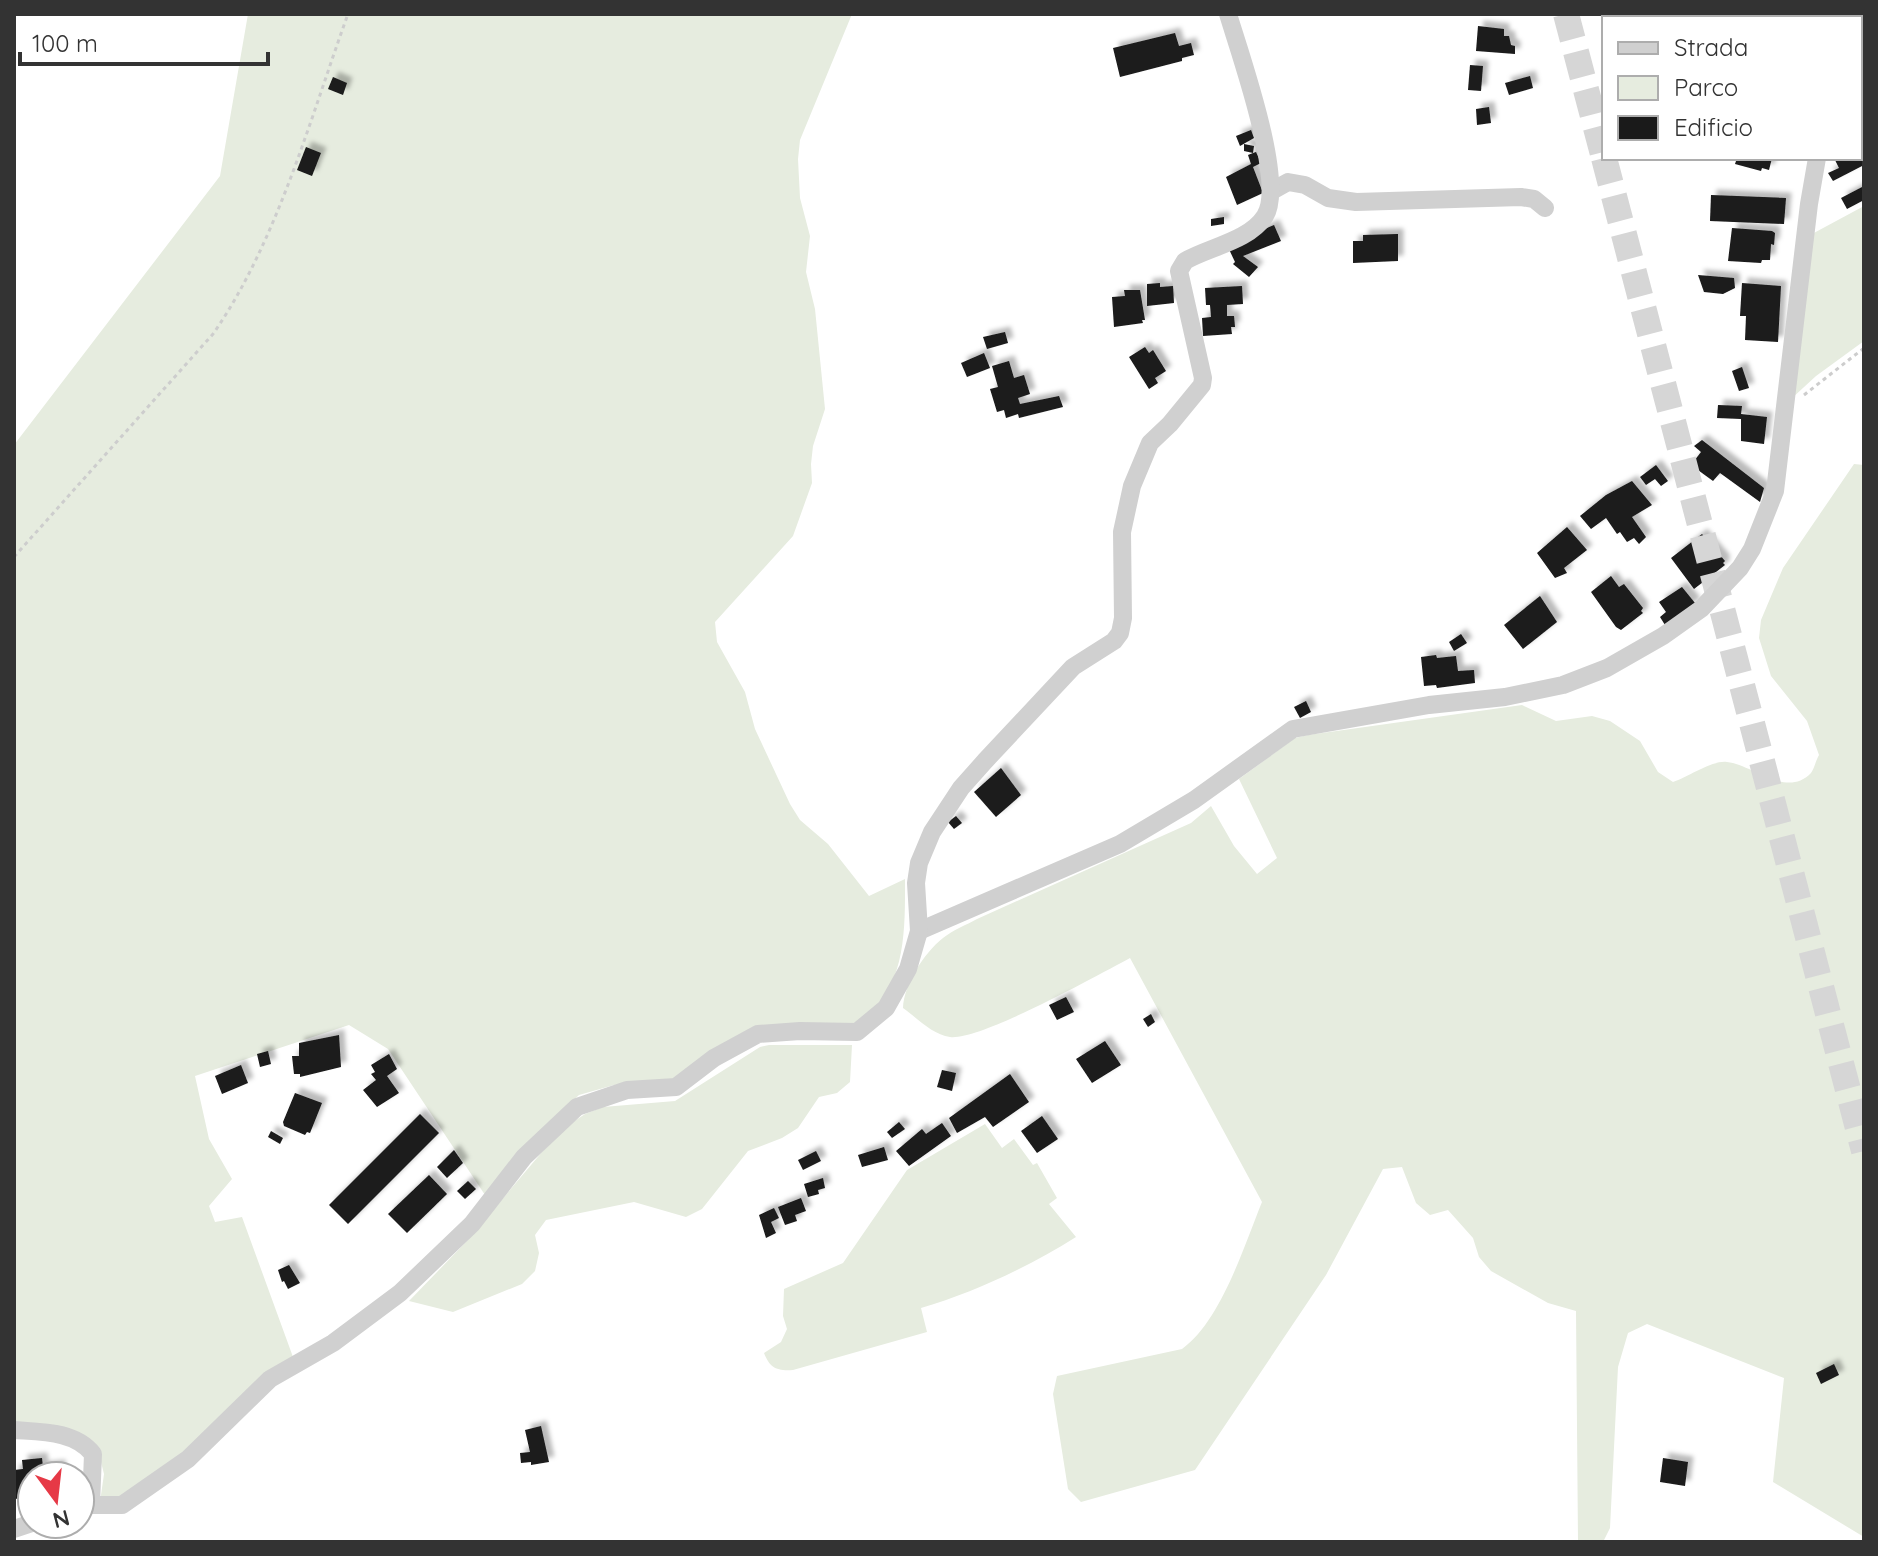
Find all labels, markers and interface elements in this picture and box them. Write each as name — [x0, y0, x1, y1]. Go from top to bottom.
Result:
scale bar — [20, 16, 268, 66]
legend — [1602, 16, 1862, 160]
text: 100 m — [32, 28, 98, 58]
text: Strada — [1674, 32, 1748, 62]
text: Parco — [1674, 72, 1738, 102]
text: Edificio — [1674, 112, 1753, 142]
north arrow — [16, 1460, 96, 1540]
text: N — [50, 1504, 73, 1535]

